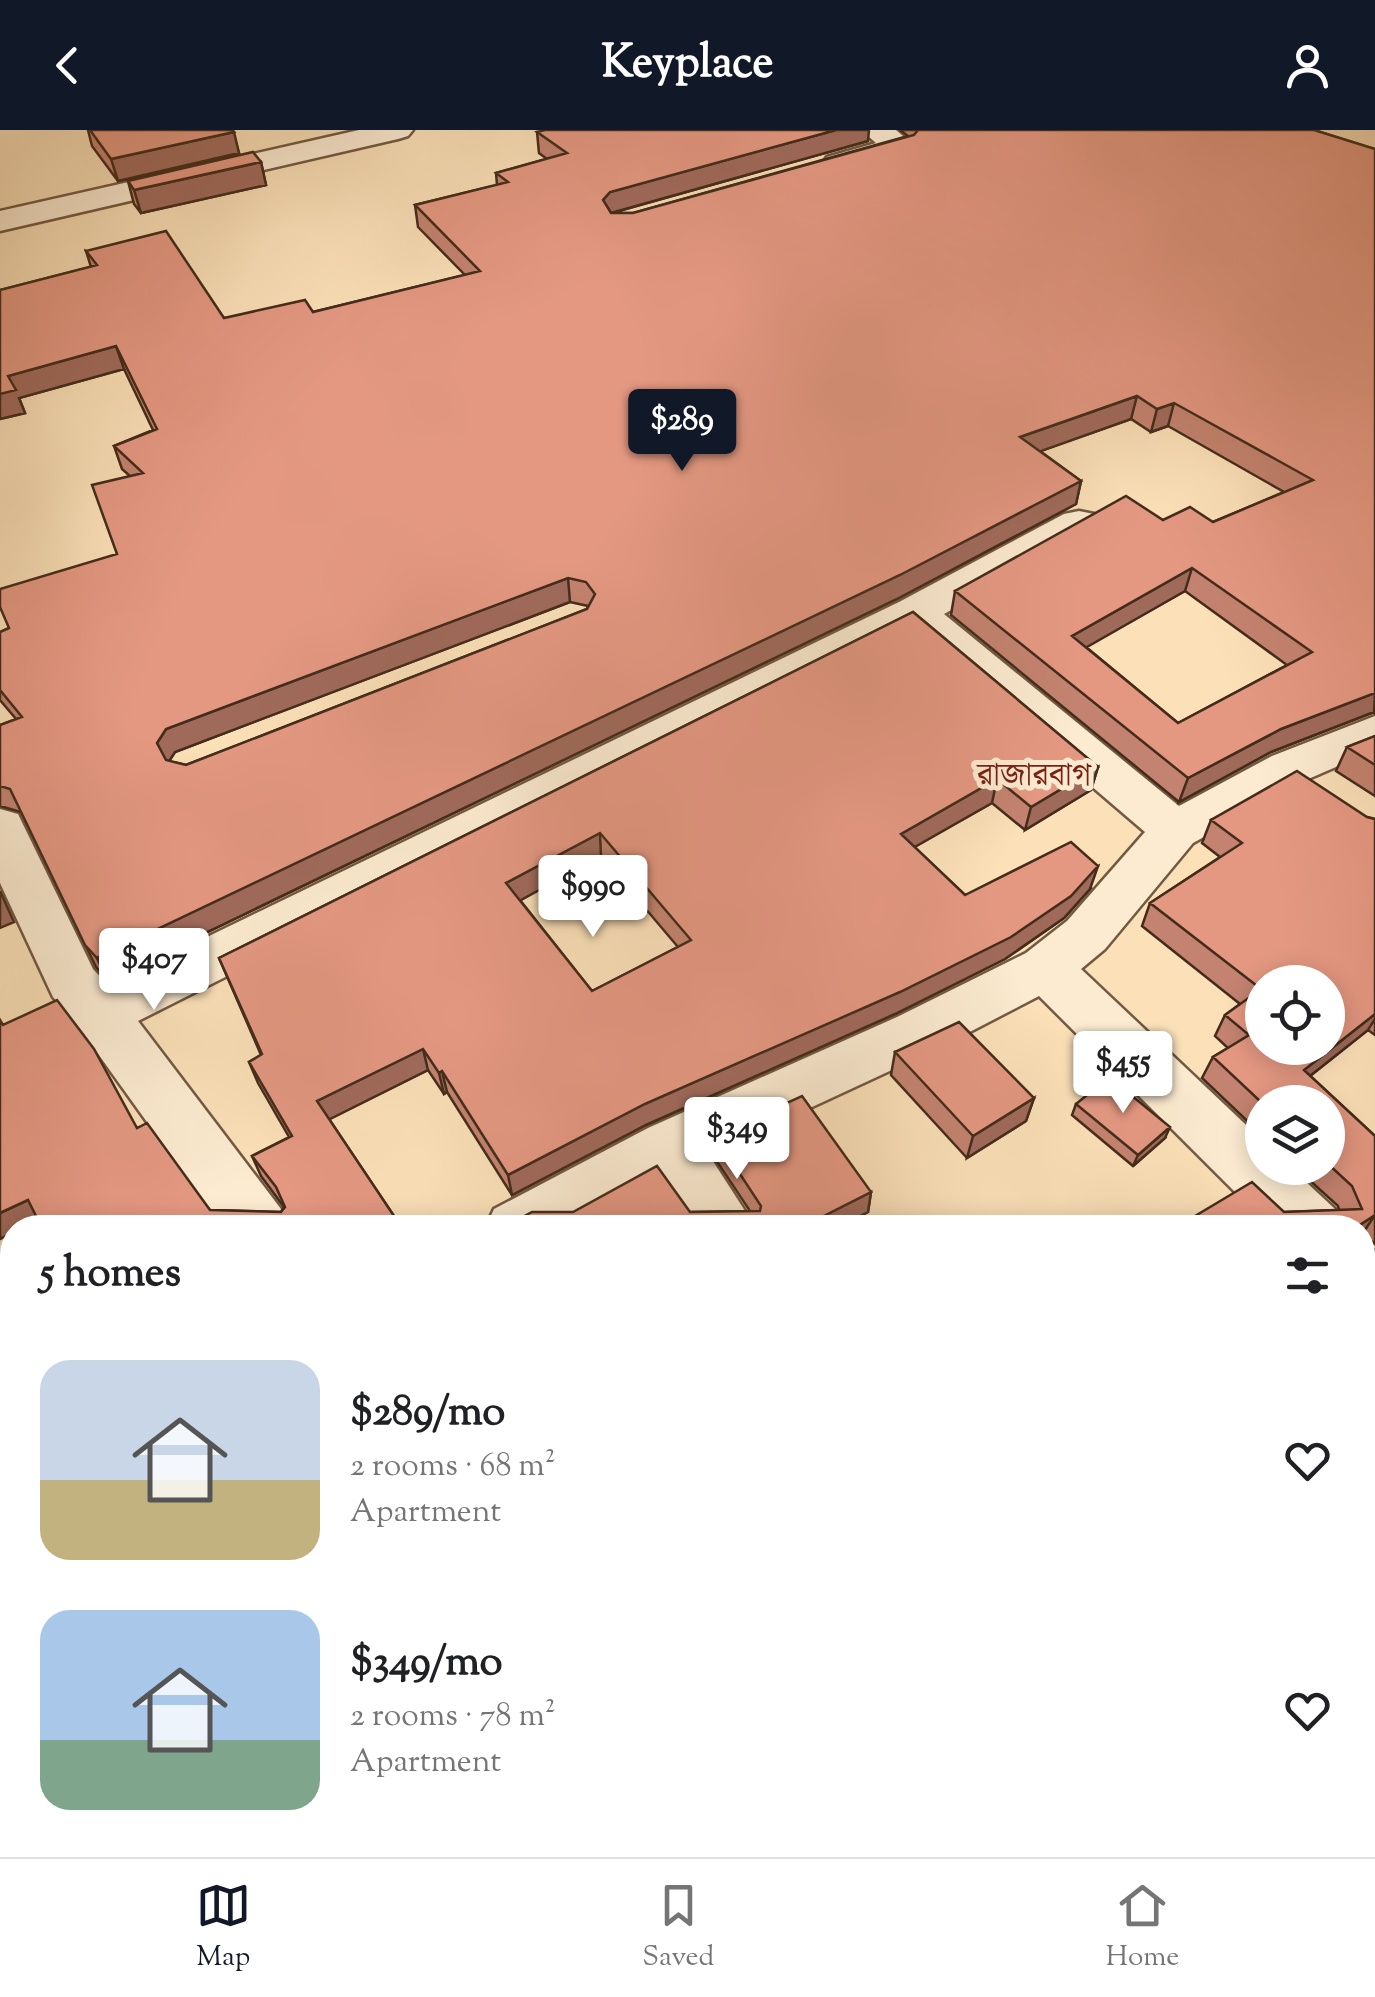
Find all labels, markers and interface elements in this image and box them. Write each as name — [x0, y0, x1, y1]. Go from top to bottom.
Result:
text: Keyplace — [601, 33, 774, 98]
icon: back — [40, 38, 95, 93]
icon: person — [1280, 38, 1335, 93]
pin: $289 — [623, 389, 741, 474]
text: $289 — [650, 398, 714, 444]
district label: রাজারবাগ — [976, 754, 1092, 800]
pin: $990 — [534, 855, 652, 940]
text: $990 — [560, 864, 626, 910]
pin: $407 — [95, 928, 213, 1013]
text: $407 — [121, 937, 187, 983]
map controls — [1245, 965, 1345, 1185]
button: locate — [1245, 965, 1345, 1065]
pin: $455 — [1064, 1031, 1182, 1116]
text: $455 — [1095, 1040, 1151, 1086]
button: layers — [1245, 1085, 1345, 1185]
pin: $349 — [678, 1097, 796, 1182]
text: $349 — [706, 1106, 768, 1152]
text: 5 homes — [40, 1245, 181, 1305]
icon: filters — [1280, 1248, 1335, 1303]
text: $289/mo — [350, 1384, 505, 1444]
icon: home — [120, 1400, 240, 1520]
icon: heart — [1280, 1433, 1335, 1488]
text: 2 rooms · 68 m² — [350, 1444, 556, 1490]
text: Apartment — [350, 1490, 501, 1536]
text: $349/mo — [350, 1634, 502, 1694]
icon: home — [120, 1650, 240, 1770]
icon: heart — [1280, 1683, 1335, 1738]
text: 2 rooms · 78 m² — [350, 1694, 556, 1740]
text: Apartment — [350, 1740, 501, 1786]
tab: Map — [196, 1878, 251, 1978]
tab: Saved — [642, 1878, 714, 1978]
tab: Home — [1106, 1878, 1179, 1978]

